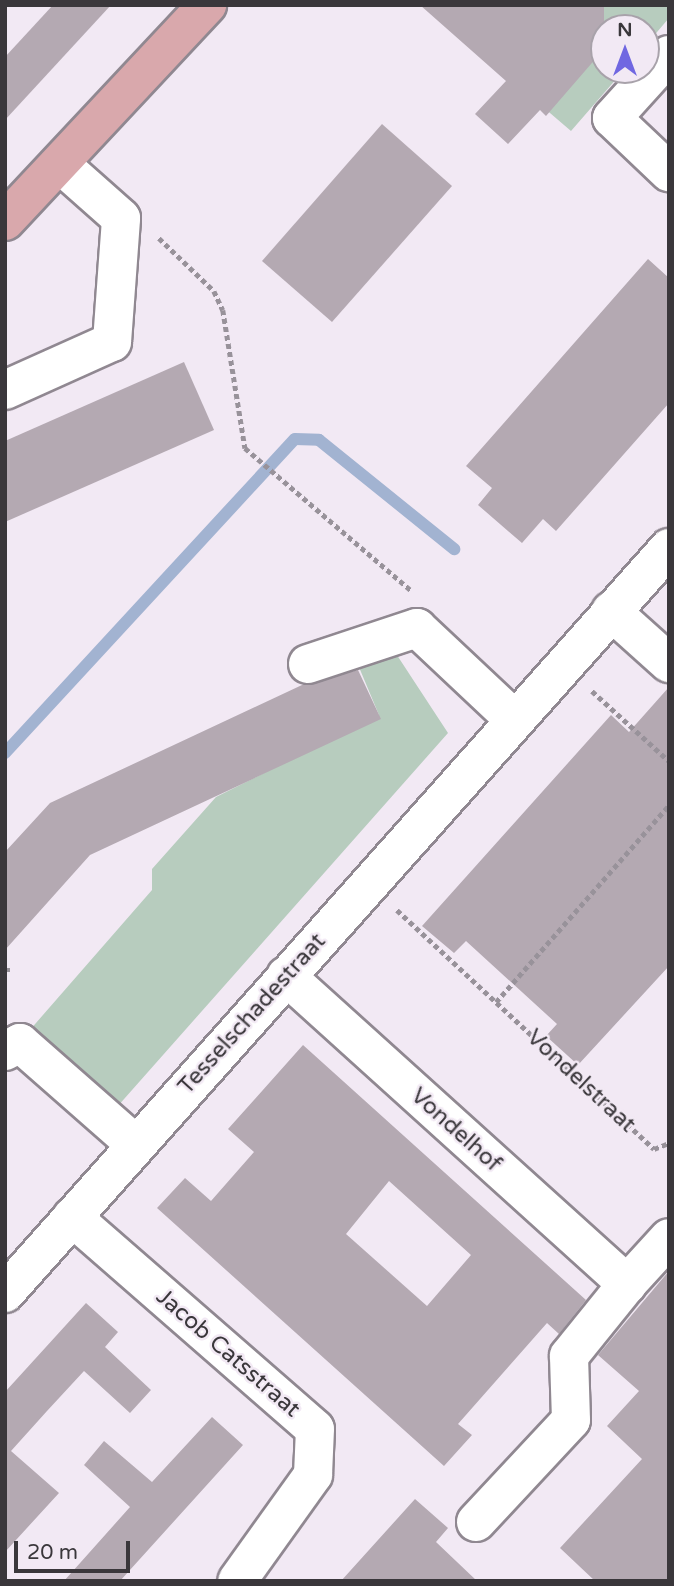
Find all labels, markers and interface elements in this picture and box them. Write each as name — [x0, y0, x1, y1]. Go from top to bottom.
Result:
north arrow — [590, 14, 660, 84]
text: N — [617, 19, 633, 41]
street label: Tesselschadestraat — [172, 928, 332, 1100]
street label: Vondelstraat — [521, 1024, 641, 1138]
street label: Vondelhof — [405, 1082, 507, 1178]
street label: Jacob Catsstraat — [150, 1283, 306, 1423]
scale bar — [18, 1526, 133, 1570]
text: 20 m — [27, 1540, 78, 1565]

